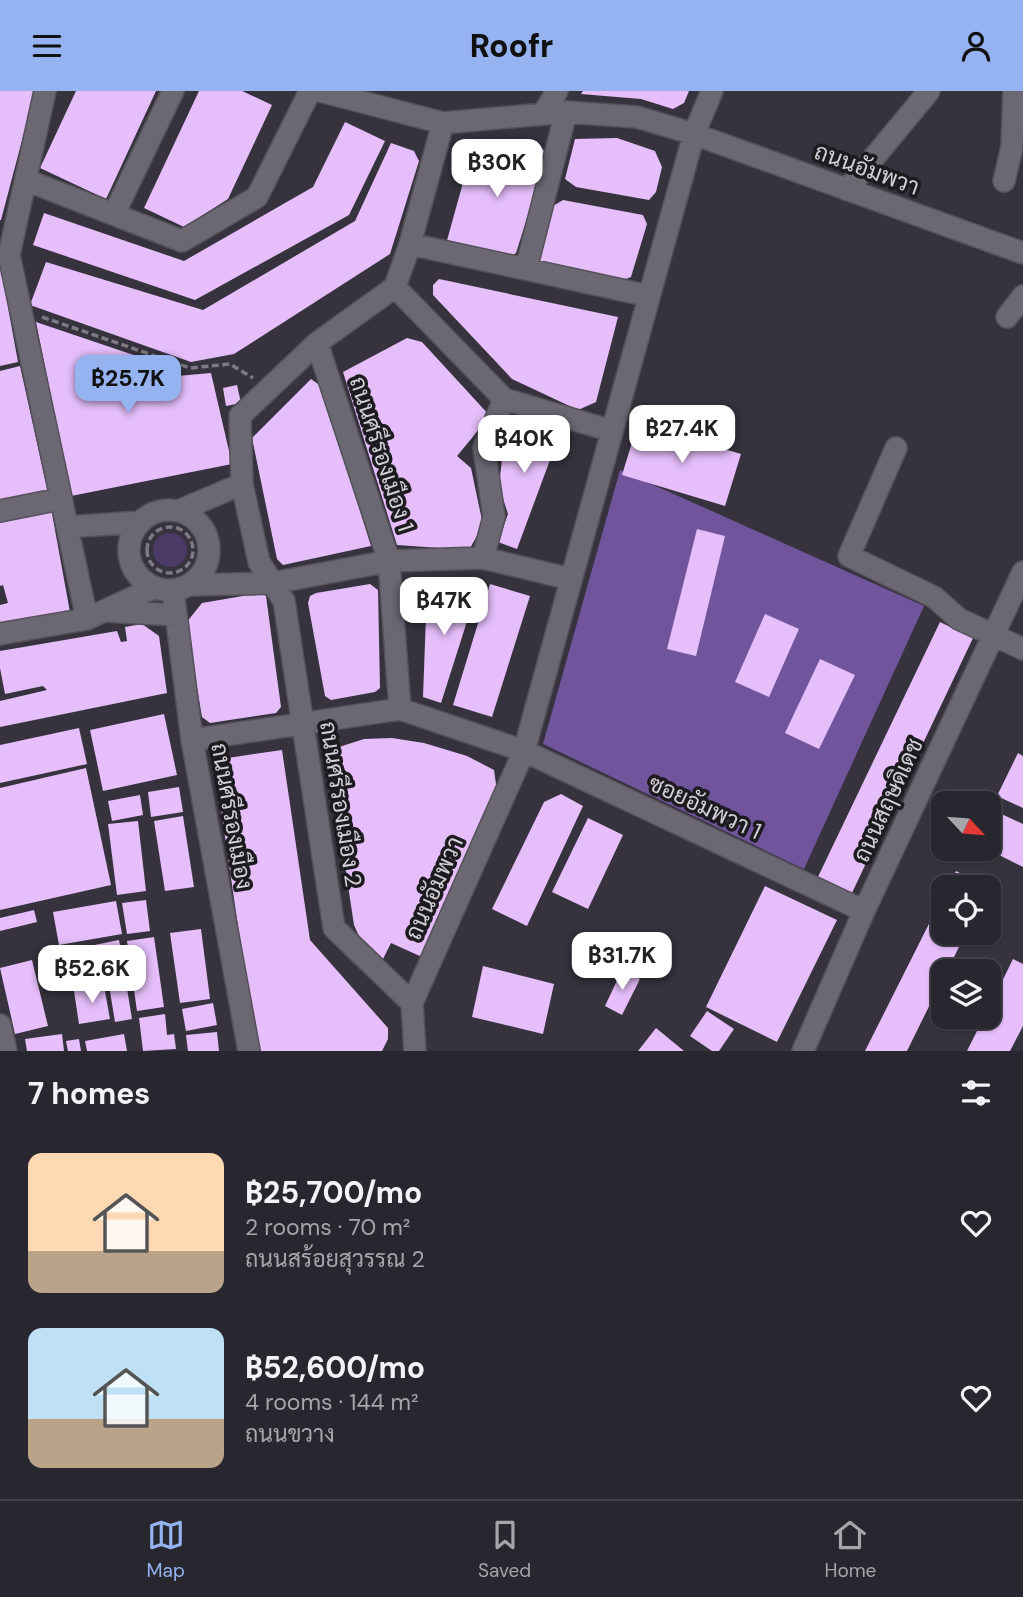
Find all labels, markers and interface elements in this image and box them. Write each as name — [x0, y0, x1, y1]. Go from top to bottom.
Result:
text: Roofr — [470, 25, 553, 67]
icon: menu — [28, 27, 66, 65]
icon: person — [957, 27, 995, 65]
street label: ถนนอัมพวา — [810, 136, 924, 202]
pin: ฿30K — [456, 139, 538, 199]
text: ฿30K — [468, 147, 526, 177]
pin: ฿25.7K — [71, 355, 185, 415]
text: ฿25.7K — [91, 363, 165, 393]
street label: ถนนศรีรองเมือง 1 — [343, 373, 421, 535]
pin: ฿27.4K — [625, 405, 739, 465]
text: ฿27.4K — [645, 413, 719, 443]
pin: ฿40K — [483, 415, 565, 475]
text: ฿40K — [494, 423, 554, 453]
pin: ฿47K — [403, 577, 485, 637]
text: ฿47K — [416, 585, 472, 615]
street label: ถนนศรีรองเมือง 2 — [313, 719, 369, 889]
street label: ถนนสฤษดิเดช — [846, 733, 930, 867]
street label: ถนนศรีรองเมือง — [204, 741, 260, 891]
street label: ซอยอัมพวา 1 — [644, 768, 766, 846]
north arrow — [931, 791, 1001, 861]
map controls — [931, 791, 1001, 1029]
street label: ถนนอัมพวา — [398, 832, 470, 944]
button: locate — [931, 875, 1001, 945]
pin: ฿31.7K — [565, 933, 679, 992]
text: ฿31.7K — [588, 940, 656, 970]
pin: ฿52.6K — [35, 946, 149, 1005]
text: ฿52.6K — [54, 953, 130, 983]
button: layers — [931, 959, 1001, 1029]
text: 7 homes — [28, 1074, 150, 1113]
icon: filters — [957, 1074, 995, 1112]
text: ฿25,700/mo — [245, 1173, 422, 1212]
icon: home — [84, 1181, 168, 1265]
icon: heart — [957, 1204, 995, 1242]
text: 2 rooms · 70 m² — [245, 1212, 410, 1242]
text: ถนนสร้อยสุวรรณ 2 — [245, 1244, 425, 1274]
text: ฿52,600/mo — [245, 1348, 425, 1387]
icon: home — [84, 1356, 168, 1440]
icon: heart — [957, 1379, 995, 1417]
text: 4 rooms · 144 m² — [245, 1387, 419, 1417]
text: ถนนขวาง — [245, 1419, 335, 1449]
tab: Map — [147, 1516, 185, 1583]
tab: Saved — [478, 1516, 531, 1583]
tab: Home — [824, 1516, 876, 1583]

